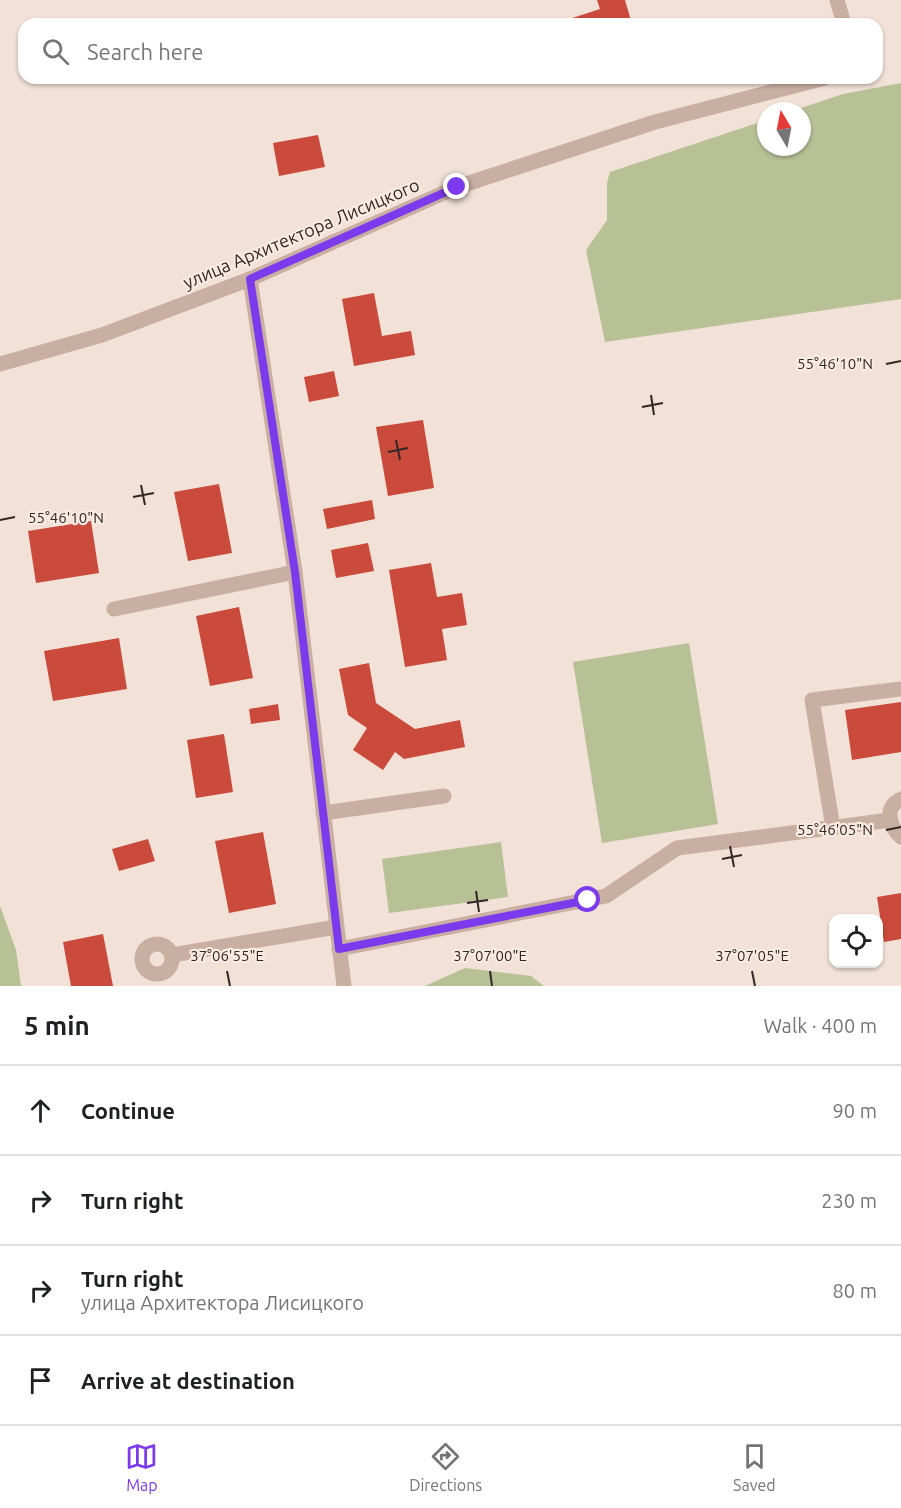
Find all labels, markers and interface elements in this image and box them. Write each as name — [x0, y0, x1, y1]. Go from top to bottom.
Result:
search box — [18, 18, 883, 84]
icon: search — [39, 35, 72, 68]
text: Search here — [87, 39, 203, 64]
north arrow — [757, 102, 811, 156]
route end — [443, 173, 469, 199]
street label: улица Архитектора Лисицкого — [180, 174, 422, 292]
text: 55°46'10"N — [797, 355, 873, 372]
text: 55°46'10"N — [28, 509, 104, 526]
text: 55°46'05"N — [797, 821, 873, 838]
route start — [574, 886, 600, 912]
map controls — [829, 914, 883, 968]
button: locate — [829, 914, 883, 968]
text: 37°06'55"E — [190, 947, 264, 964]
text: 37°07'00"E — [453, 947, 527, 964]
text: 37°07'05"E — [715, 947, 789, 964]
text: 5 min — [24, 1011, 90, 1040]
text: Walk · 400 m — [764, 1014, 877, 1037]
icon: ahead — [24, 1094, 57, 1127]
text: Continue — [81, 1098, 175, 1123]
text: 90 m — [833, 1099, 877, 1122]
icon: right — [24, 1184, 57, 1217]
text: Turn right — [81, 1188, 183, 1213]
text: 230 m — [821, 1189, 877, 1212]
text: Turn right — [81, 1266, 183, 1291]
icon: right — [24, 1274, 57, 1307]
text: 80 m — [833, 1279, 877, 1302]
text: улица Архитектора Лисицкого — [81, 1291, 364, 1314]
icon: arrive — [24, 1364, 57, 1397]
text: Arrive at destination — [81, 1368, 295, 1393]
tab: Map — [125, 1440, 158, 1494]
tab: Directions — [409, 1440, 482, 1494]
tab: Saved — [733, 1440, 776, 1494]

